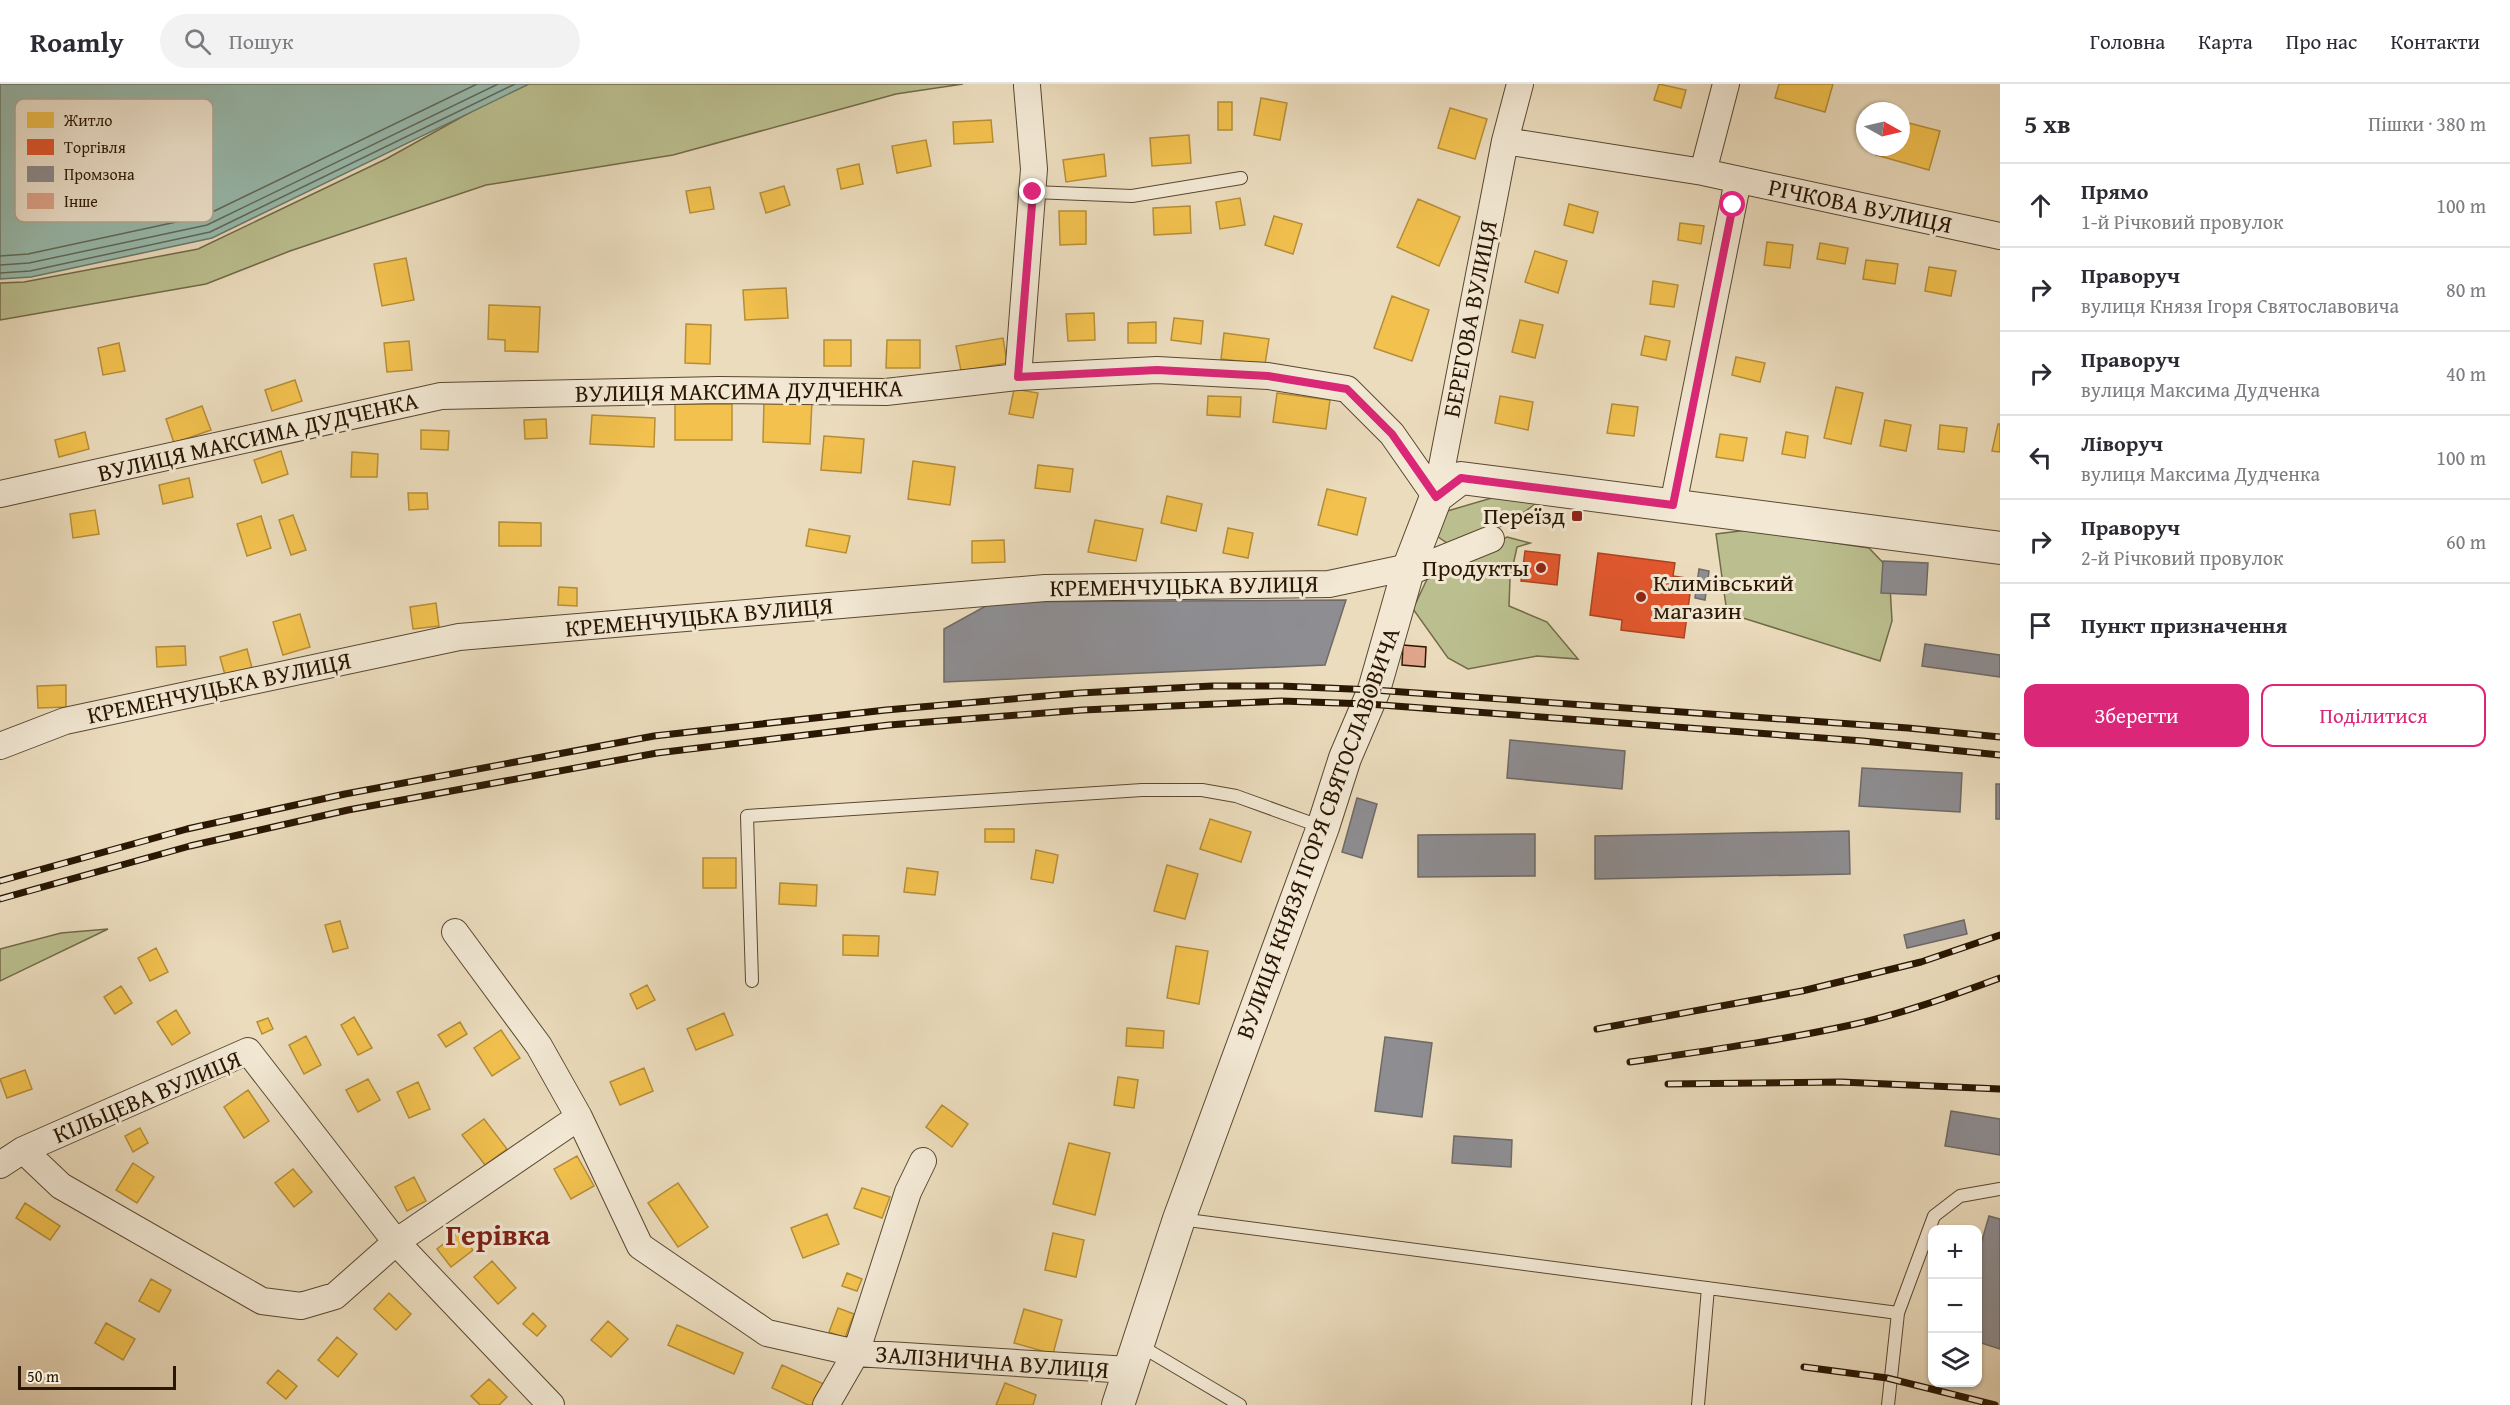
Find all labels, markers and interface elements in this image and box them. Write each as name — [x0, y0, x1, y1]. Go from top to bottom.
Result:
search box — [160, 14, 580, 68]
text: Roamly — [30, 21, 124, 62]
icon: search — [181, 25, 214, 58]
text: Пошук — [229, 25, 293, 57]
text: Головна — [2090, 26, 2165, 57]
text: Карта — [2198, 26, 2253, 57]
text: Про нас — [2286, 26, 2357, 57]
text: Контакти — [2390, 26, 2480, 57]
legend — [15, 99, 213, 222]
north arrow — [1856, 102, 1910, 156]
text: 5 хв — [2024, 104, 2071, 143]
text: Житло — [63, 108, 112, 132]
text: Пішки · 380 m — [2368, 109, 2486, 138]
text: Торгівля — [64, 135, 126, 159]
text: Промзона — [64, 162, 135, 186]
street label: РІЧКОВА ВУЛИЦЯ — [1765, 169, 1955, 242]
text: Прямо — [2081, 175, 2148, 207]
route end — [1019, 178, 1045, 204]
text: Інше — [64, 189, 98, 213]
icon: ahead — [2024, 189, 2057, 222]
route start — [1719, 191, 1745, 217]
text: 100 m — [2436, 191, 2486, 220]
text: 1-й Річковий провулок — [2081, 207, 2283, 236]
street label: БЕРЕГОВА ВУЛИЦЯ — [1433, 218, 1506, 420]
text: Праворуч — [2081, 259, 2180, 291]
icon: right — [2024, 273, 2057, 306]
text: 80 m — [2446, 275, 2486, 304]
text: вулиця Князя Ігоря Святославовича — [2081, 291, 2399, 320]
text: Праворуч — [2081, 343, 2180, 375]
icon: right — [2024, 357, 2057, 390]
text: 40 m — [2446, 359, 2486, 388]
street label: ВУЛИЦЯ МАКСИМА ДУДЧЕНКА — [575, 370, 904, 411]
text: вулиця Максима Дудченка — [2081, 375, 2320, 404]
street label: ВУЛИЦЯ МАКСИМА ДУДЧЕНКА — [94, 382, 422, 490]
text: Ліворуч — [2081, 427, 2163, 459]
icon: left — [2024, 441, 2057, 474]
text: 100 m — [2436, 443, 2486, 472]
text: вулиця Максима Дудченка — [2081, 459, 2320, 488]
place label: Переїзд — [1483, 498, 1565, 533]
marker: Переїзд — [1570, 509, 1584, 523]
text: Праворуч — [2081, 511, 2180, 543]
icon: right — [2024, 525, 2057, 558]
text: 60 m — [2446, 527, 2486, 556]
text: 2-й Річковий провулок — [2081, 543, 2283, 572]
place label: Продукты — [1422, 550, 1529, 585]
marker: Продукты — [1534, 561, 1548, 575]
place label: Климівський магазин — [1653, 565, 1794, 628]
street label: КРЕМЕНЧУЦЬКА ВУЛИЦЯ — [1049, 566, 1319, 605]
street label: КРЕМЕНЧУЦЬКА ВУЛИЦЯ — [564, 587, 834, 646]
marker: Климівський магазин — [1634, 590, 1648, 604]
icon: arrive — [2024, 609, 2057, 642]
text: Пункт призначення — [2081, 609, 2287, 641]
street label: ВУЛИЦЯ КНЯЗЯ ІГОРЯ СВЯТОСЛАВОВИЧА — [1227, 622, 1409, 1044]
street label: КРЕМЕНЧУЦЬКА ВУЛИЦЯ — [84, 642, 354, 733]
button: Зберегти — [2024, 684, 2249, 747]
button: Поділитися — [2261, 684, 2486, 747]
street label: КІЛЬЦЕВА ВУЛИЦЯ — [47, 1041, 246, 1152]
district label: Герівка — [446, 1212, 551, 1256]
map controls — [1928, 1225, 1982, 1387]
button: + — [1928, 1225, 1982, 1279]
button: − — [1928, 1279, 1982, 1333]
button: layers — [1928, 1333, 1982, 1387]
street label: ЗАЛІЗНИЧНА ВУЛИЦЯ — [874, 1336, 1110, 1387]
scale bar — [18, 1363, 176, 1390]
text: 50 m — [27, 1364, 59, 1388]

